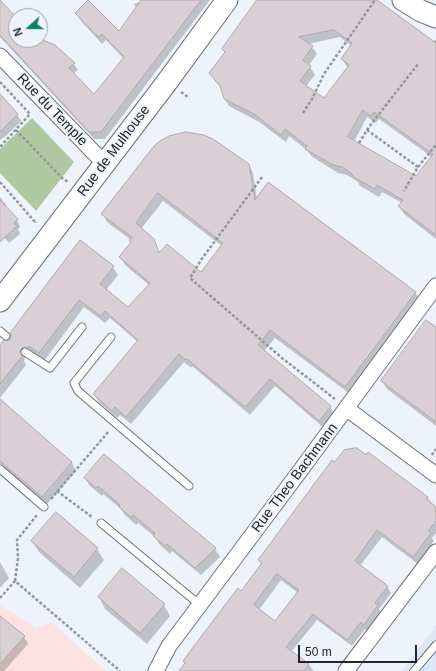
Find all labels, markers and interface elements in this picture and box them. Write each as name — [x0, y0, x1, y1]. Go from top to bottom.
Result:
north arrow — [8, 8, 48, 48]
text: N — [11, 26, 25, 38]
street label: Rue du Temple — [13, 70, 91, 150]
street label: Rue de Mulhouse — [74, 102, 154, 200]
street label: Rue Theo Bachmann — [248, 420, 342, 536]
scale bar — [300, 637, 419, 663]
text: 50 m — [305, 645, 332, 659]

